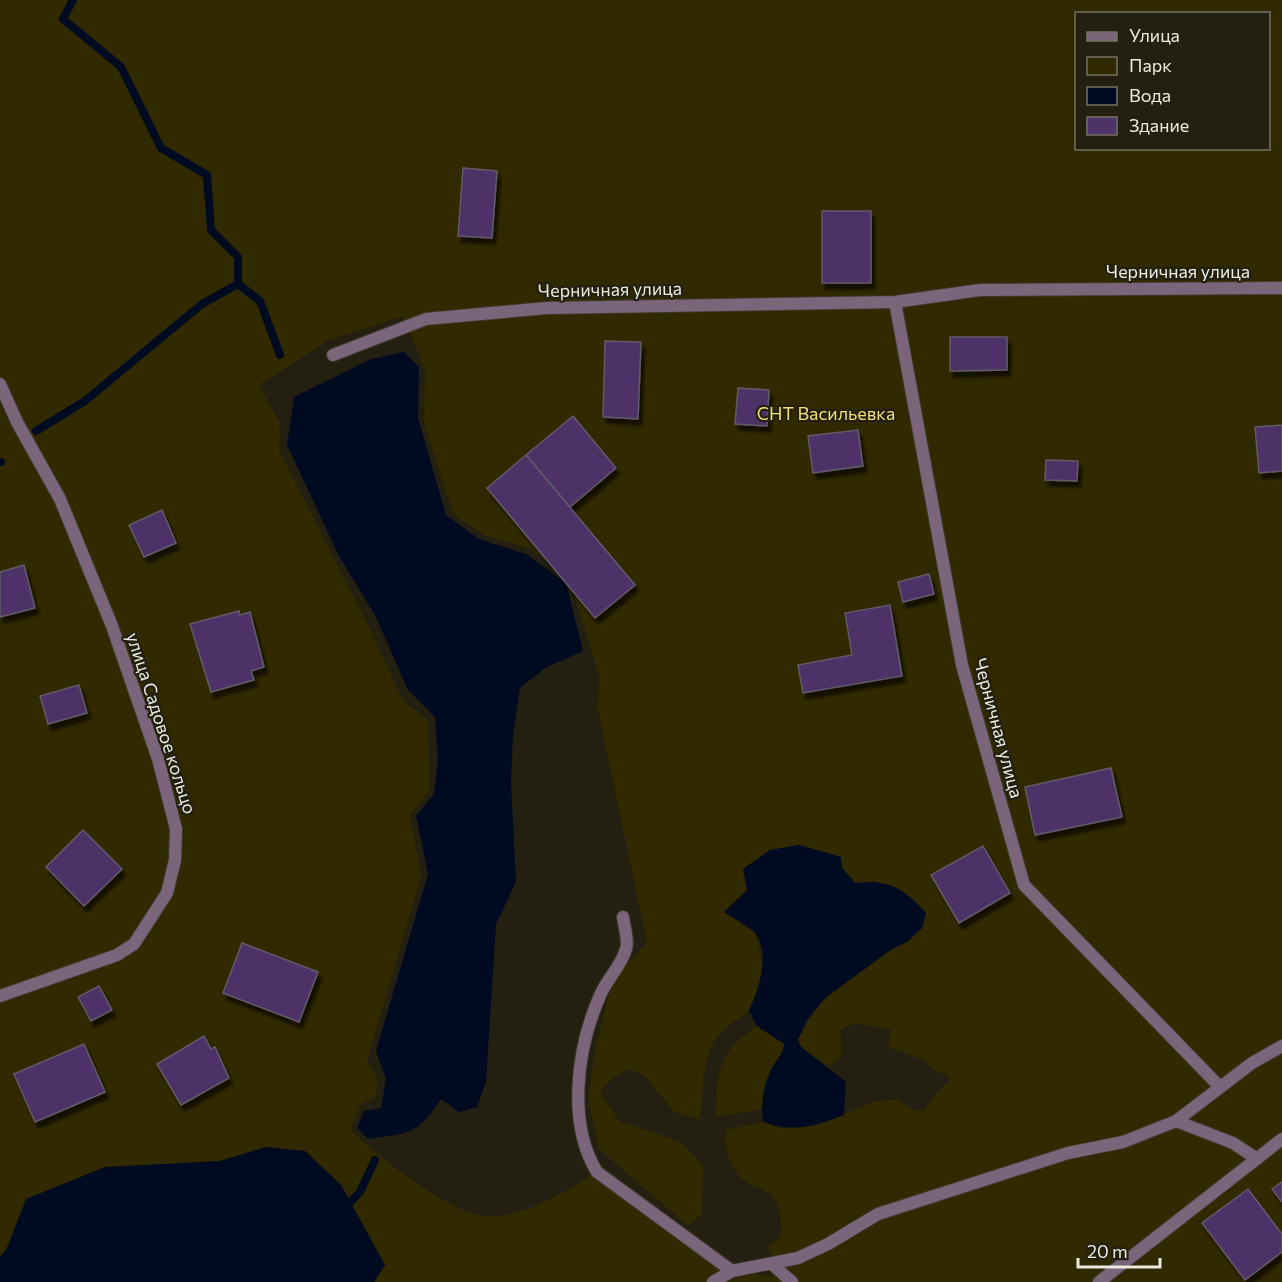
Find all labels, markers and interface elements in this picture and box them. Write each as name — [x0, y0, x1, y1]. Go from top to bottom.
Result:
legend — [1075, 12, 1270, 150]
text: Улица — [1129, 24, 1180, 46]
text: Парк — [1129, 54, 1172, 76]
text: Вода — [1129, 84, 1171, 106]
text: Здание — [1129, 114, 1189, 136]
street label: Черничная улица — [1106, 260, 1250, 282]
street label: Черничная улица — [538, 277, 682, 301]
park label: СНТ Васильевка — [757, 402, 895, 424]
street label: улица Садовое кольцо — [122, 629, 202, 817]
street label: Черничная улица — [970, 656, 1028, 800]
scale bar — [1078, 1231, 1160, 1269]
text: 20 m — [1087, 1240, 1128, 1262]

